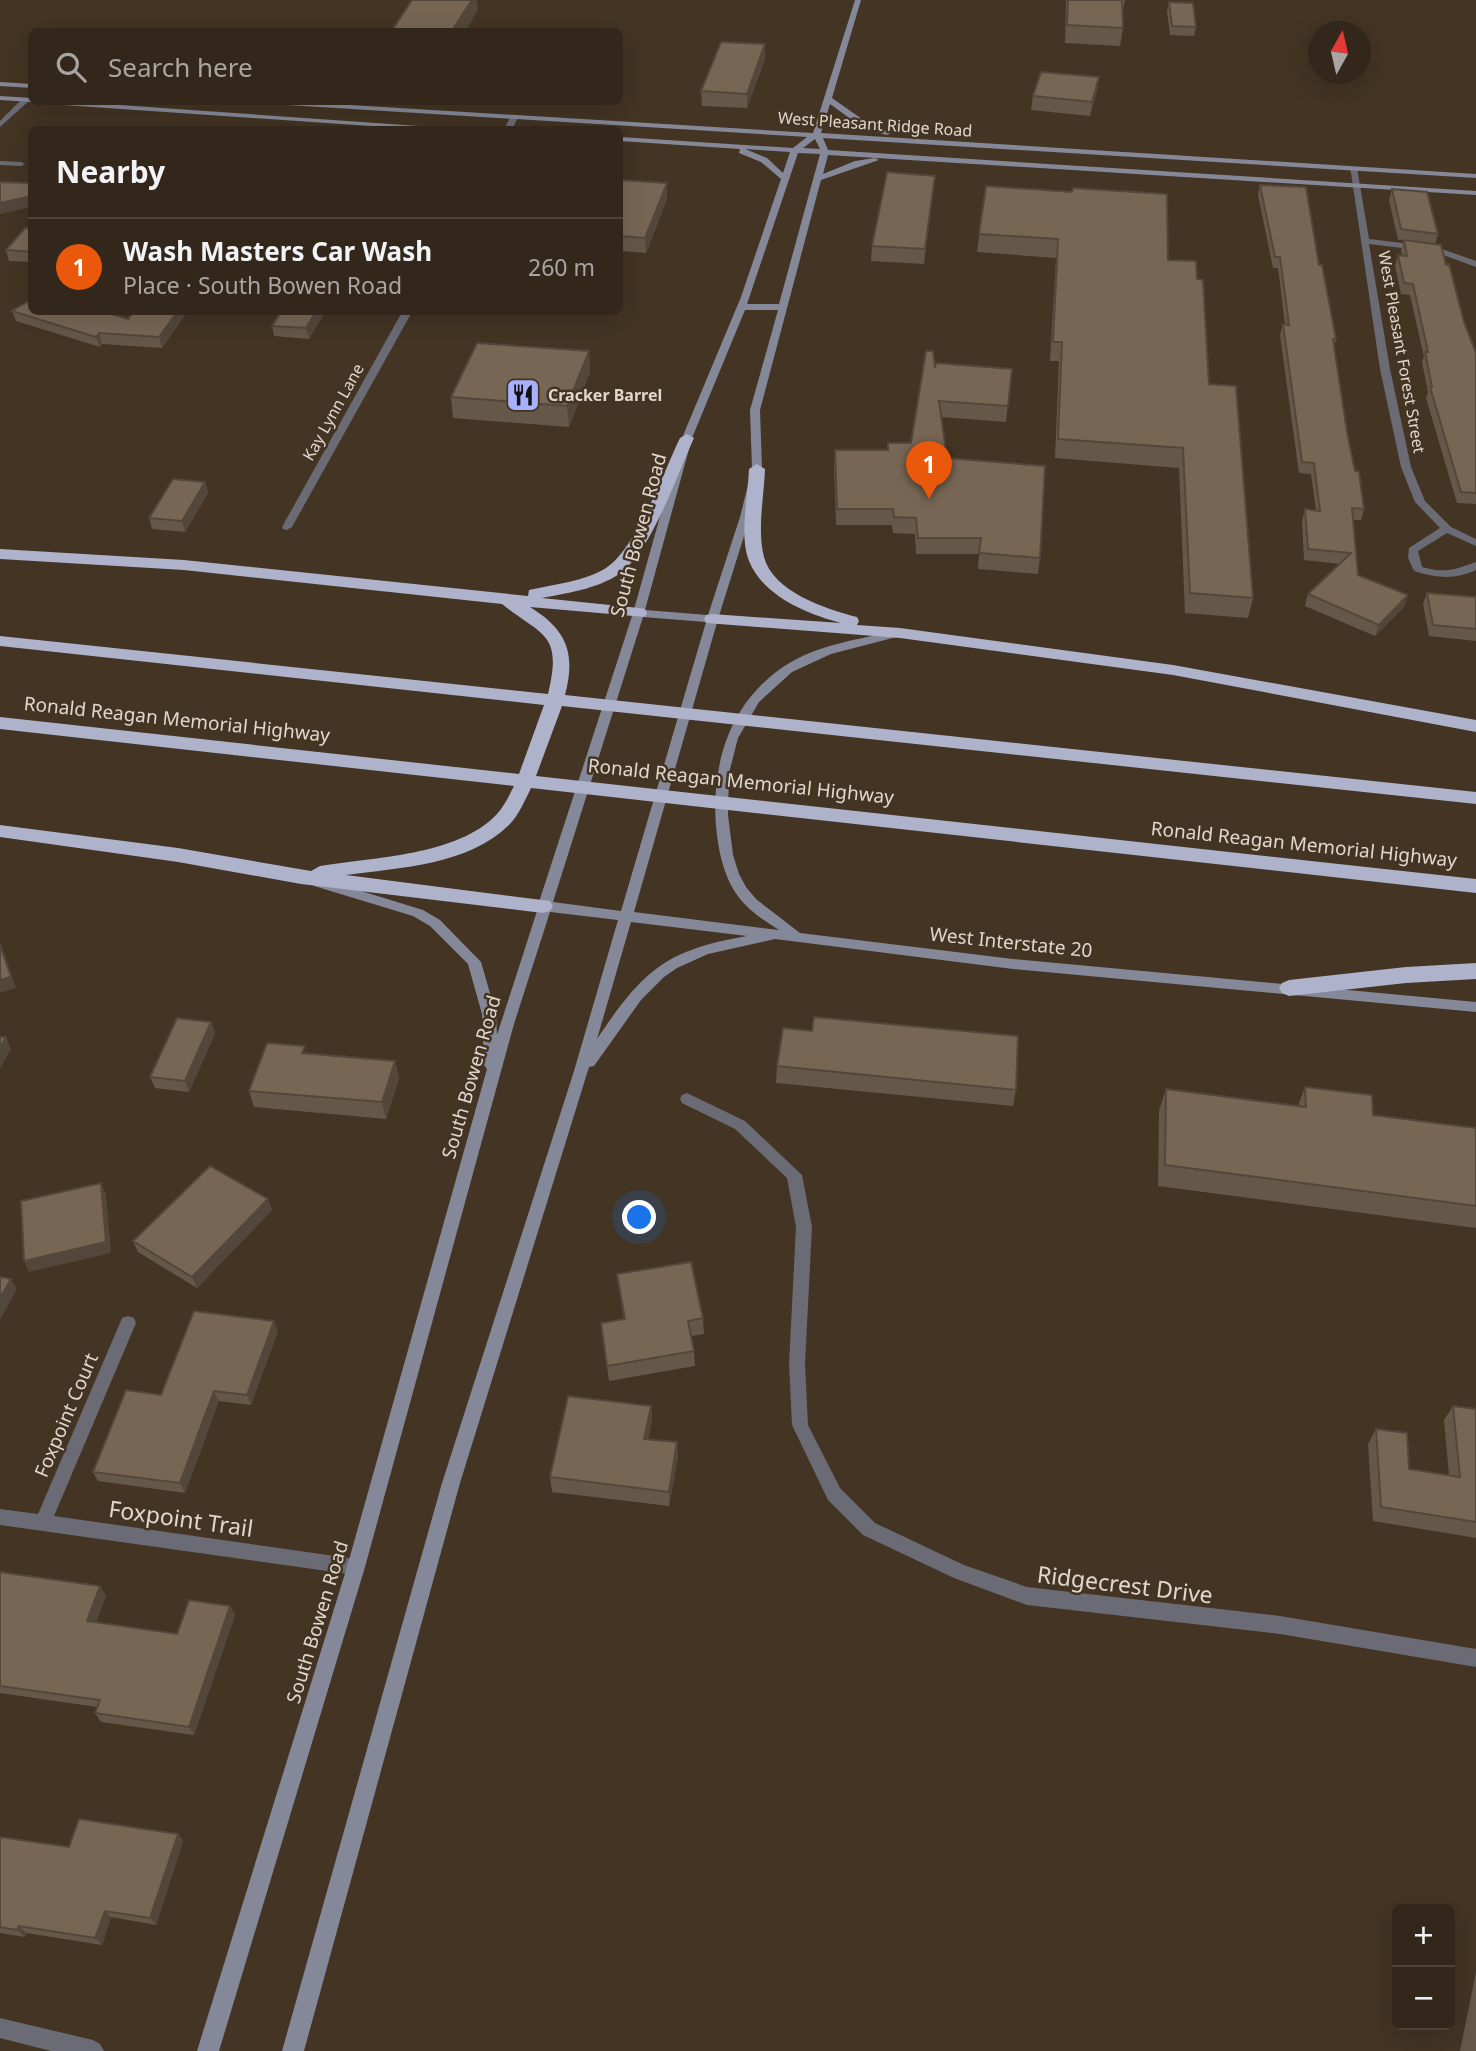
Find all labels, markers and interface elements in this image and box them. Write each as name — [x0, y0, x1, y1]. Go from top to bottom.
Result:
north arrow — [1308, 21, 1371, 84]
search box — [28, 28, 623, 105]
icon: search — [52, 48, 90, 86]
text: Search here — [108, 49, 253, 85]
street label: West Pleasant Ridge Road — [777, 106, 973, 142]
text: Nearby — [56, 151, 165, 192]
text: Wash Masters Car Wash — [123, 233, 432, 269]
street label: West Pleasant Forest Street — [1373, 249, 1431, 455]
text: 1 — [72, 251, 86, 283]
text: 260 m — [528, 251, 595, 283]
text: Place · South Bowen Road — [123, 269, 402, 301]
street label: Kay Lynn Lane — [297, 359, 369, 465]
restaurant icon: Cracker Barrel — [504, 376, 542, 414]
place label: Cracker Barrel — [548, 384, 662, 406]
pin: 1 — [906, 441, 952, 499]
street label: South Bowen Road — [604, 450, 672, 620]
street label: Ronald Reagan Memorial Highway — [23, 690, 332, 748]
street label: Ronald Reagan Memorial Highway — [587, 752, 896, 810]
street label: Ronald Reagan Memorial Highway — [1150, 815, 1459, 873]
street label: West Interstate 20 — [928, 921, 1094, 963]
street label: South Bowen Road — [435, 992, 507, 1162]
your location — [622, 1200, 656, 1234]
street label: Foxpoint Court — [28, 1349, 104, 1481]
street label: Foxpoint Trail — [107, 1492, 255, 1544]
street label: South Bowen Road — [280, 1538, 354, 1706]
street label: Ridgecrest Drive — [1035, 1557, 1215, 1611]
map controls — [1392, 1904, 1455, 2030]
button: + — [1392, 1904, 1455, 1967]
button: − — [1392, 1967, 1455, 2030]

